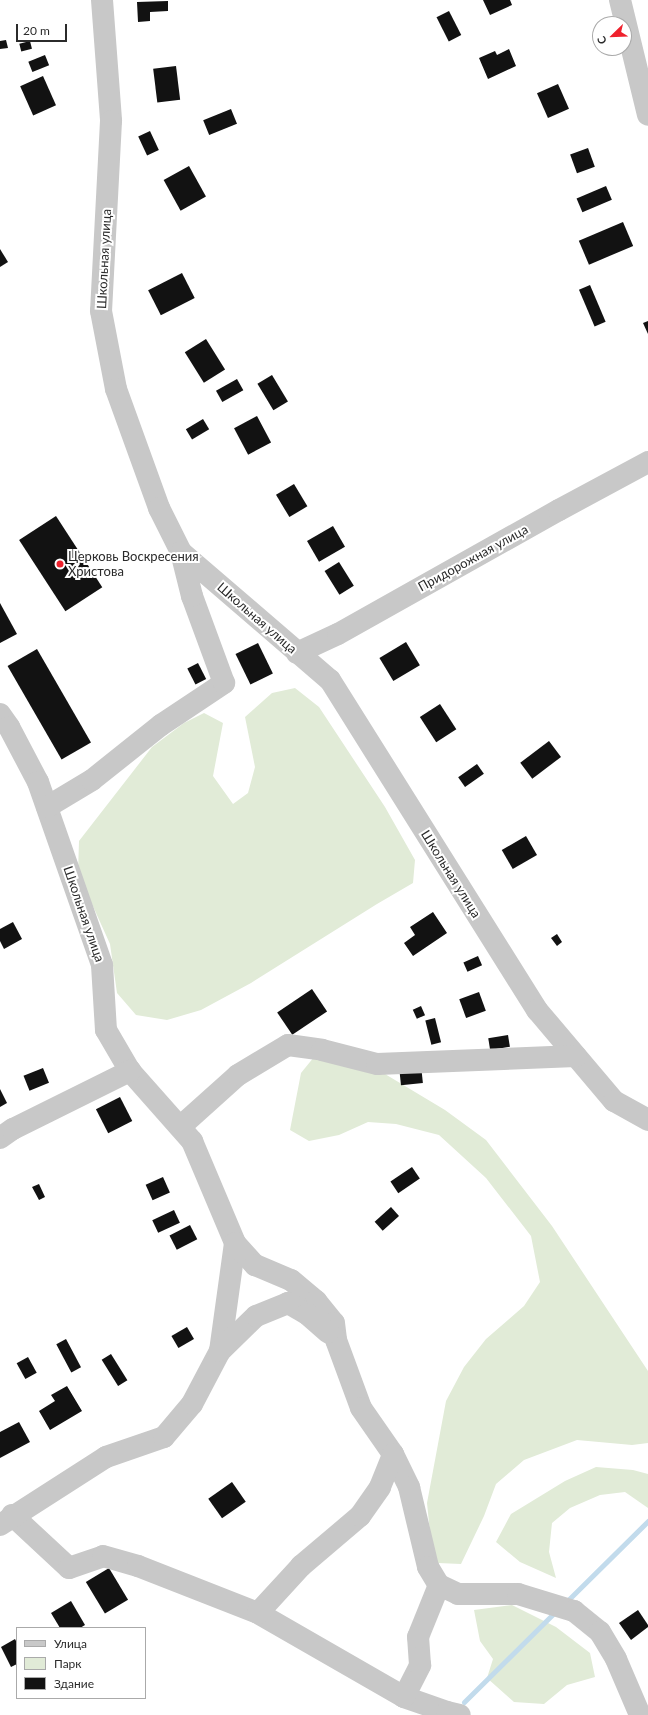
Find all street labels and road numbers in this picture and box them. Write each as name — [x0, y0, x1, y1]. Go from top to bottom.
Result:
street label: Школьная улица — [94, 208, 114, 310]
street label: Придорожная улица — [415, 521, 531, 595]
street label: Школьная улица — [214, 579, 300, 657]
street label: Школьная улица — [418, 827, 484, 921]
street label: Школьная улица — [60, 864, 108, 964]

